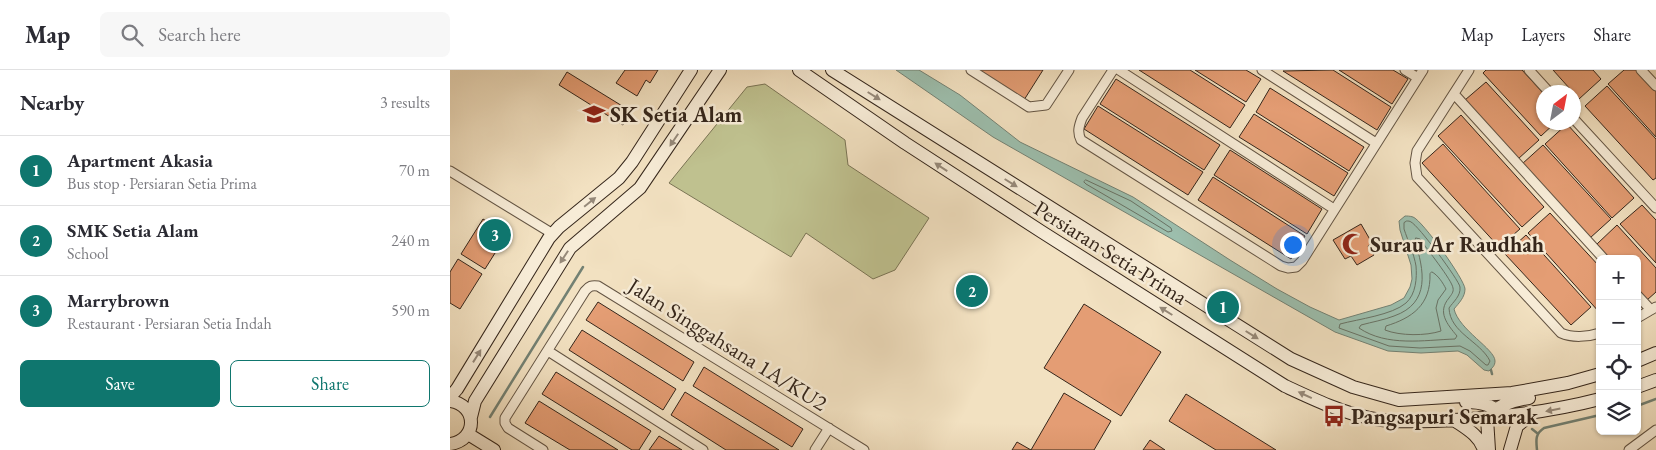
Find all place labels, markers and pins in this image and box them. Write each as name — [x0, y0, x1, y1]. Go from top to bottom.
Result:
place label: SK Setia Alam — [610, 100, 743, 129]
school or university icon: SK Setia Alam — [581, 101, 607, 127]
pin: 3 — [479, 216, 511, 254]
place label: Surau Ar Raudhah — [1370, 230, 1544, 259]
mosque icon: Surau Ar Raudhah — [1340, 231, 1366, 257]
pin: 2 — [956, 272, 988, 310]
pin: 1 — [1207, 288, 1239, 326]
place label: Pangsapuri Semarak — [1351, 402, 1539, 431]
bus stop icon: Pangsapuri Semarak — [1321, 403, 1347, 429]

